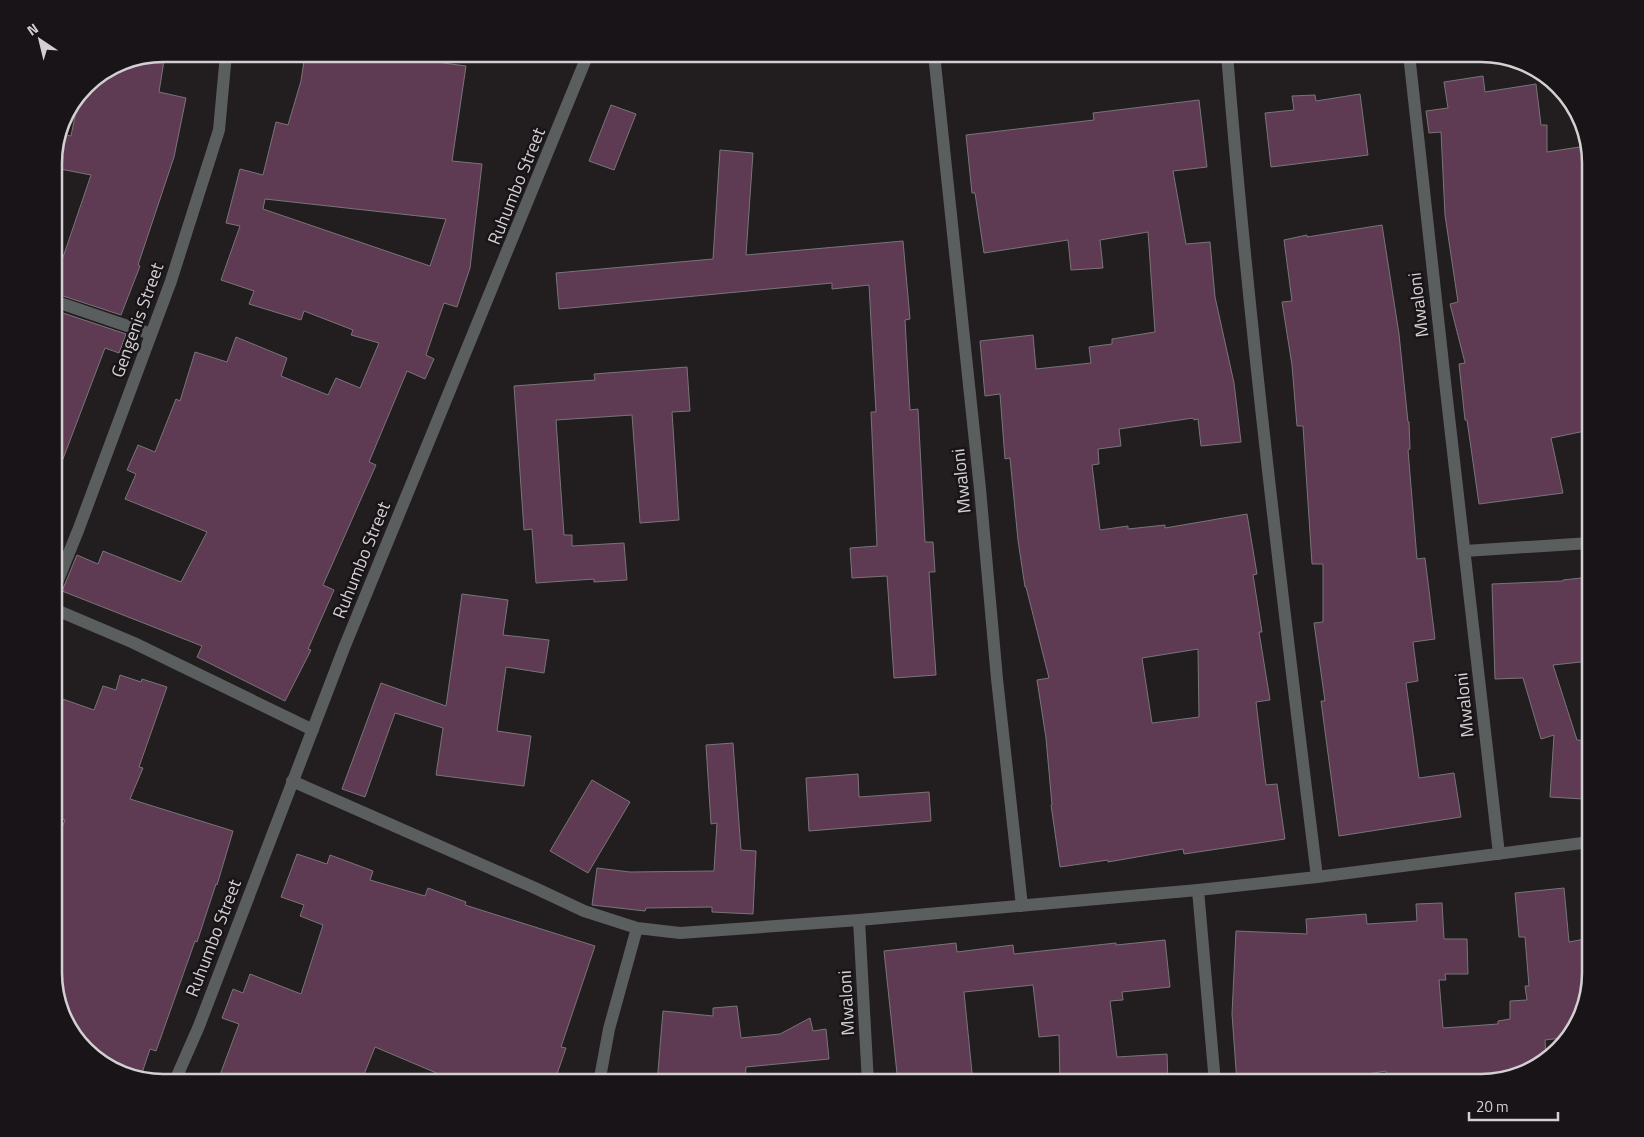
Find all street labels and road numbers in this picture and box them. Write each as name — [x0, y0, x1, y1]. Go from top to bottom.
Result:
street label: Ruhumbo Street — [480, 123, 552, 249]
street label: Gengenis Street — [104, 258, 171, 381]
street label: Mwaloni — [1401, 271, 1435, 339]
street label: Mwaloni — [944, 447, 978, 515]
street label: Ruhumbo Street — [325, 497, 397, 623]
street label: Mwaloni — [1447, 671, 1481, 739]
street label: Ruhumbo Street — [178, 875, 248, 1001]
street label: Mwaloni — [831, 970, 861, 1036]

